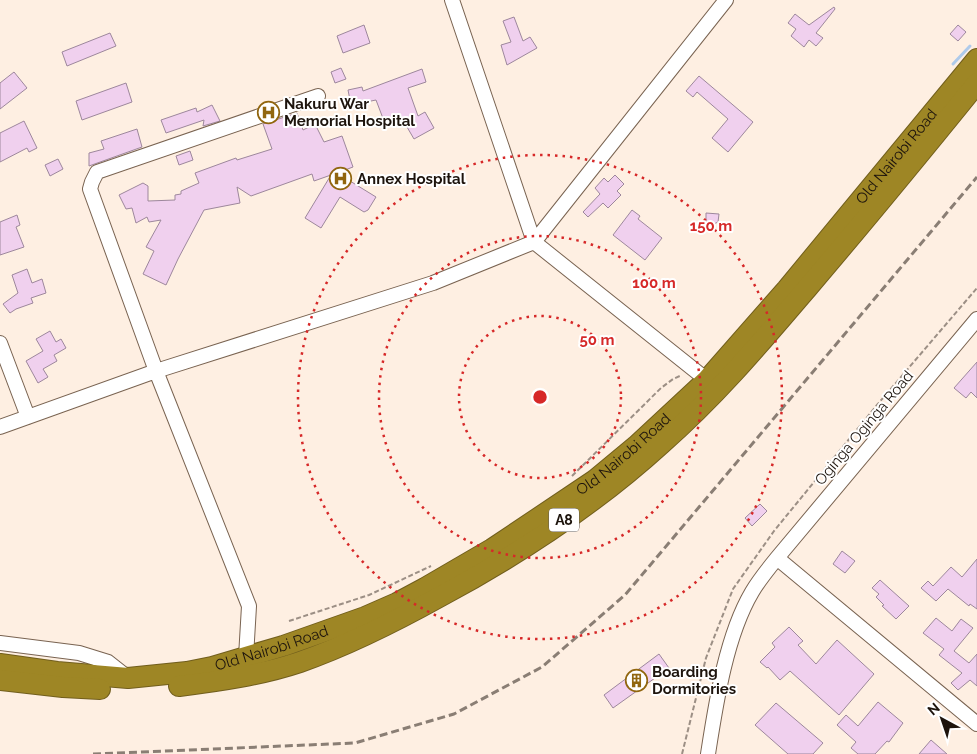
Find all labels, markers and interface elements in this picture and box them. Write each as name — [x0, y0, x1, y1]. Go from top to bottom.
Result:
place label: Nakuru War Memorial Hospital — [284, 95, 415, 130]
hospital icon: Nakuru War Memorial Hospital — [256, 101, 280, 125]
street label: Old Nairobi Road — [852, 105, 941, 208]
hospital icon: Annex Hospital — [329, 167, 353, 191]
place label: Annex Hospital — [357, 170, 466, 188]
text: 150 m — [690, 217, 732, 235]
text: 100 m — [632, 274, 676, 292]
text: 50 m — [579, 331, 615, 349]
street label: Oginga Oginga Road — [811, 367, 917, 489]
centre of rings — [531, 388, 549, 406]
street label: Old Nairobi Road — [573, 410, 674, 499]
road number: A8 — [549, 508, 579, 532]
street label: Old Nairobi Road — [213, 622, 331, 675]
place label: Boarding Dormitories — [652, 663, 736, 698]
building icon: Boarding Dormitories — [624, 669, 648, 693]
north arrow — [917, 694, 967, 744]
text: N — [924, 699, 943, 719]

